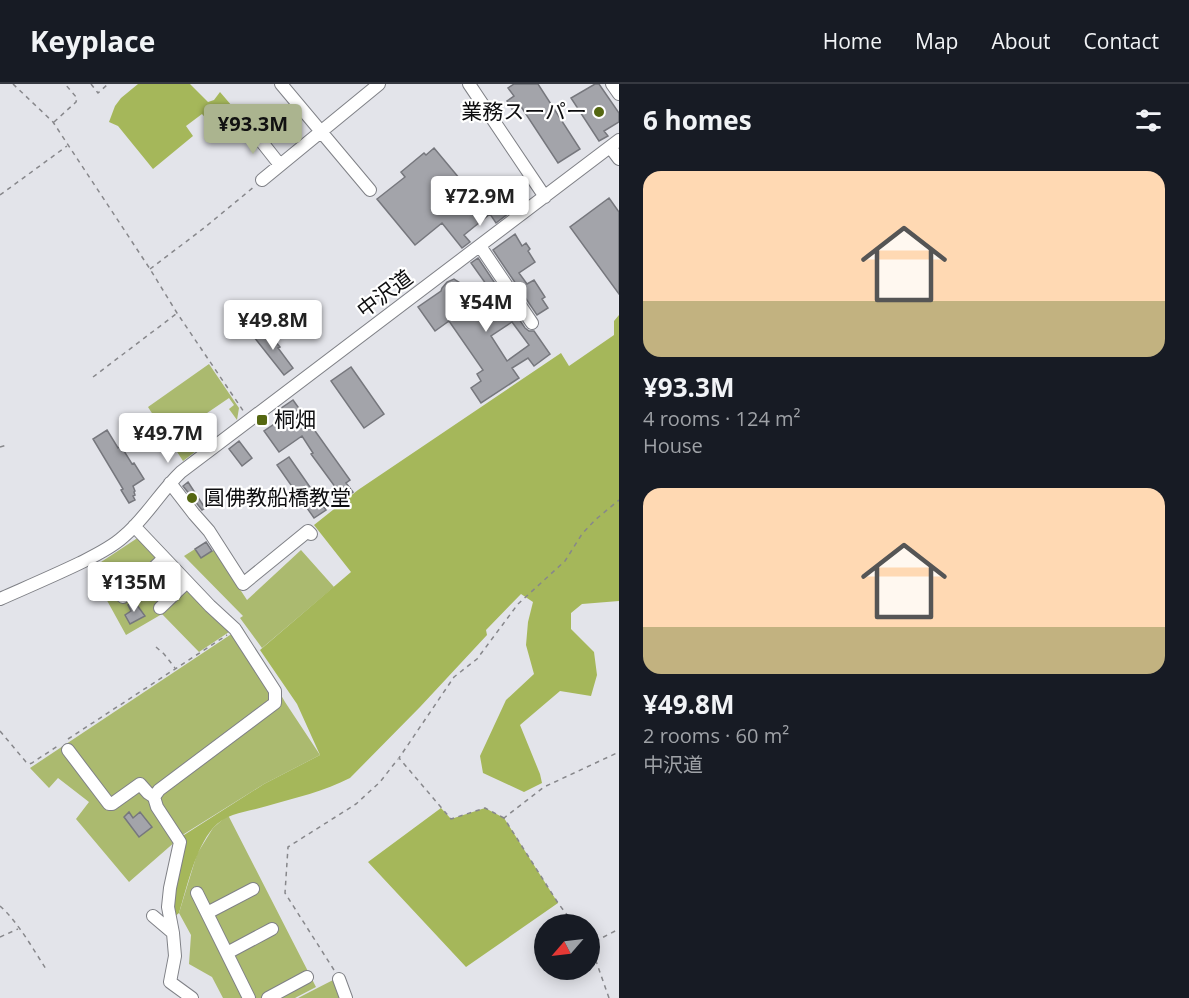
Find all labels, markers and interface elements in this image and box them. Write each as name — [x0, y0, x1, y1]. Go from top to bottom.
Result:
text: Keyplace — [30, 22, 155, 60]
text: Home — [823, 27, 882, 55]
text: Map — [915, 27, 958, 55]
text: About — [991, 27, 1051, 55]
text: Contact — [1084, 27, 1159, 55]
place label: 業務スーパー — [461, 97, 587, 125]
text: 6 homes — [643, 102, 752, 138]
pin: ¥93.3M — [204, 104, 302, 155]
icon: filters — [1132, 104, 1165, 137]
marker: 業務スーパー — [592, 105, 606, 119]
text: ¥93.3M — [218, 110, 288, 137]
pin: ¥72.9M — [431, 176, 529, 227]
text: ¥72.9M — [445, 182, 515, 209]
icon: home — [850, 210, 958, 318]
street label: 中沢道 — [351, 263, 418, 323]
pin: ¥54M — [450, 282, 522, 333]
text: ¥54M — [459, 288, 513, 315]
pin: ¥49.8M — [224, 300, 322, 351]
text: ¥49.8M — [238, 306, 308, 333]
text: ¥93.3M — [643, 369, 734, 405]
place label: 桐畑 — [274, 405, 316, 433]
text: 4 rooms · 124 m² — [643, 405, 801, 432]
pin: ¥49.7M — [119, 413, 217, 464]
marker: 桐畑 — [255, 413, 269, 427]
text: ¥49.7M — [133, 419, 203, 446]
text: House — [643, 432, 703, 459]
place label: 圓佛教船橋教堂 — [204, 483, 351, 511]
marker: 圓佛教船橋教堂 — [185, 491, 199, 505]
icon: home — [850, 527, 958, 635]
pin: ¥135M — [92, 562, 176, 613]
text: ¥135M — [102, 568, 166, 595]
text: ¥49.8M — [643, 686, 734, 722]
text: 2 rooms · 60 m² — [643, 722, 789, 749]
text: 中沢道 — [643, 751, 703, 778]
north arrow — [534, 914, 600, 980]
map controls — [534, 914, 600, 980]

